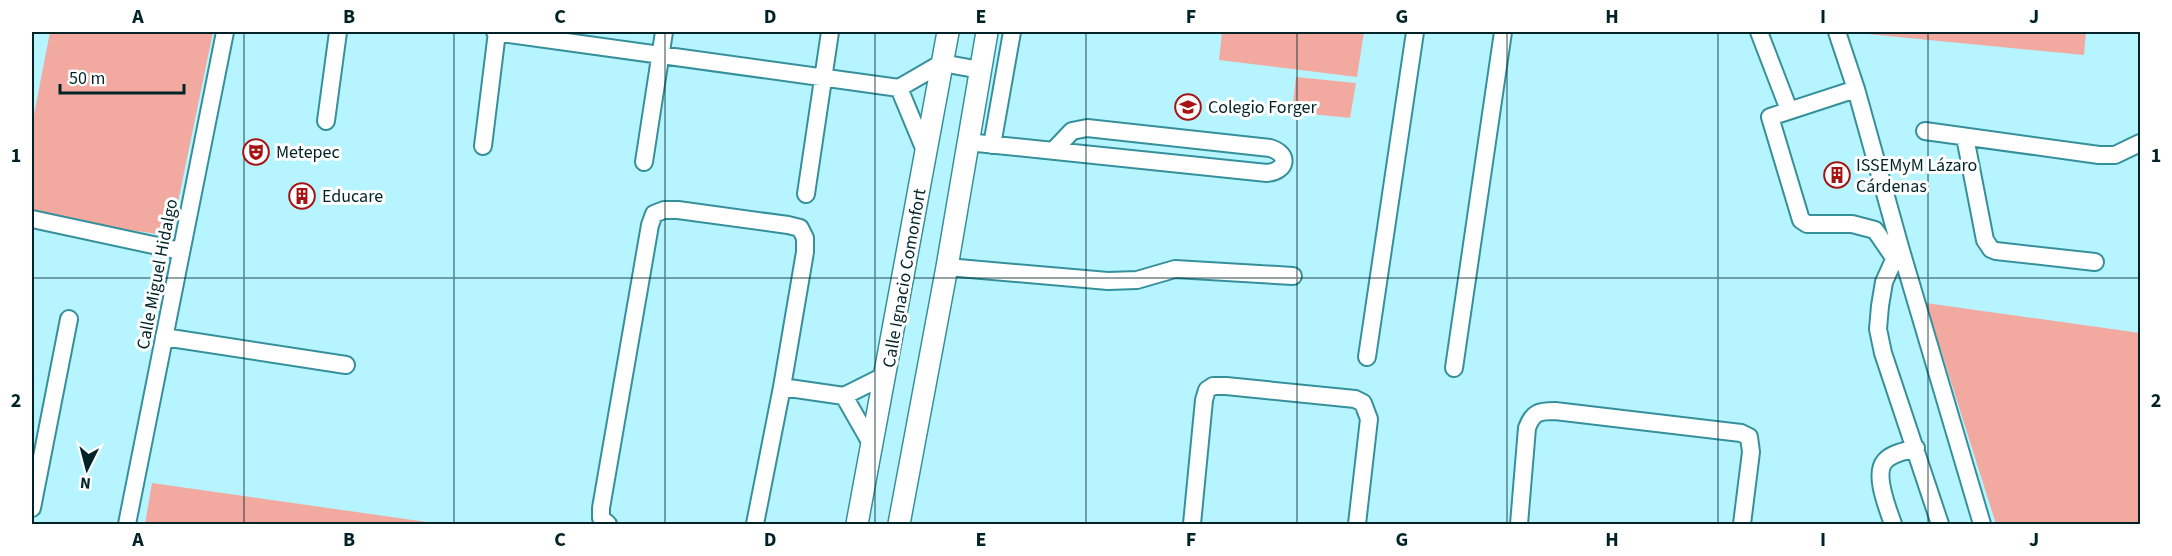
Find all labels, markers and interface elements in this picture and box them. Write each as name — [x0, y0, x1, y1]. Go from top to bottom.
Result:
text: A — [131, 3, 144, 31]
text: B — [343, 3, 355, 31]
text: C — [554, 3, 566, 31]
text: D — [764, 3, 776, 31]
text: E — [976, 3, 986, 31]
text: F — [1186, 3, 1196, 31]
text: G — [1396, 3, 1408, 31]
text: H — [1605, 3, 1619, 31]
text: I — [1820, 3, 1826, 31]
text: J — [2029, 3, 2039, 31]
scale bar — [60, 57, 184, 95]
text: 50 m — [69, 66, 105, 91]
school or university icon: Colegio Forger — [1173, 92, 1203, 122]
place label: Colegio Forger — [1208, 95, 1317, 120]
theatre icon: Metepec — [241, 137, 271, 167]
place label: Metepec — [276, 140, 340, 165]
text: 1 — [11, 142, 21, 170]
text: 1 — [2151, 142, 2161, 170]
place label: ISSEMyM Lázaro Cárdenas — [1856, 153, 1977, 199]
building icon: ISSEMyM Lázaro Cárdenas — [1822, 160, 1852, 190]
building icon: Educare — [287, 181, 317, 211]
place label: Educare — [322, 184, 383, 209]
street label: Calle Ignacio Comonfort — [876, 187, 933, 370]
street label: Calle Miguel Hidalgo — [131, 197, 184, 352]
text: 2 — [11, 387, 21, 415]
text: 2 — [2151, 387, 2161, 415]
north arrow — [57, 439, 117, 499]
text: N — [79, 471, 92, 494]
text: A — [131, 526, 144, 554]
text: B — [343, 526, 355, 554]
text: C — [554, 526, 566, 554]
text: D — [764, 526, 776, 554]
text: E — [976, 526, 986, 554]
text: F — [1186, 526, 1196, 554]
text: G — [1396, 526, 1408, 554]
text: H — [1605, 526, 1619, 554]
text: I — [1820, 526, 1826, 554]
text: J — [2029, 526, 2039, 554]

